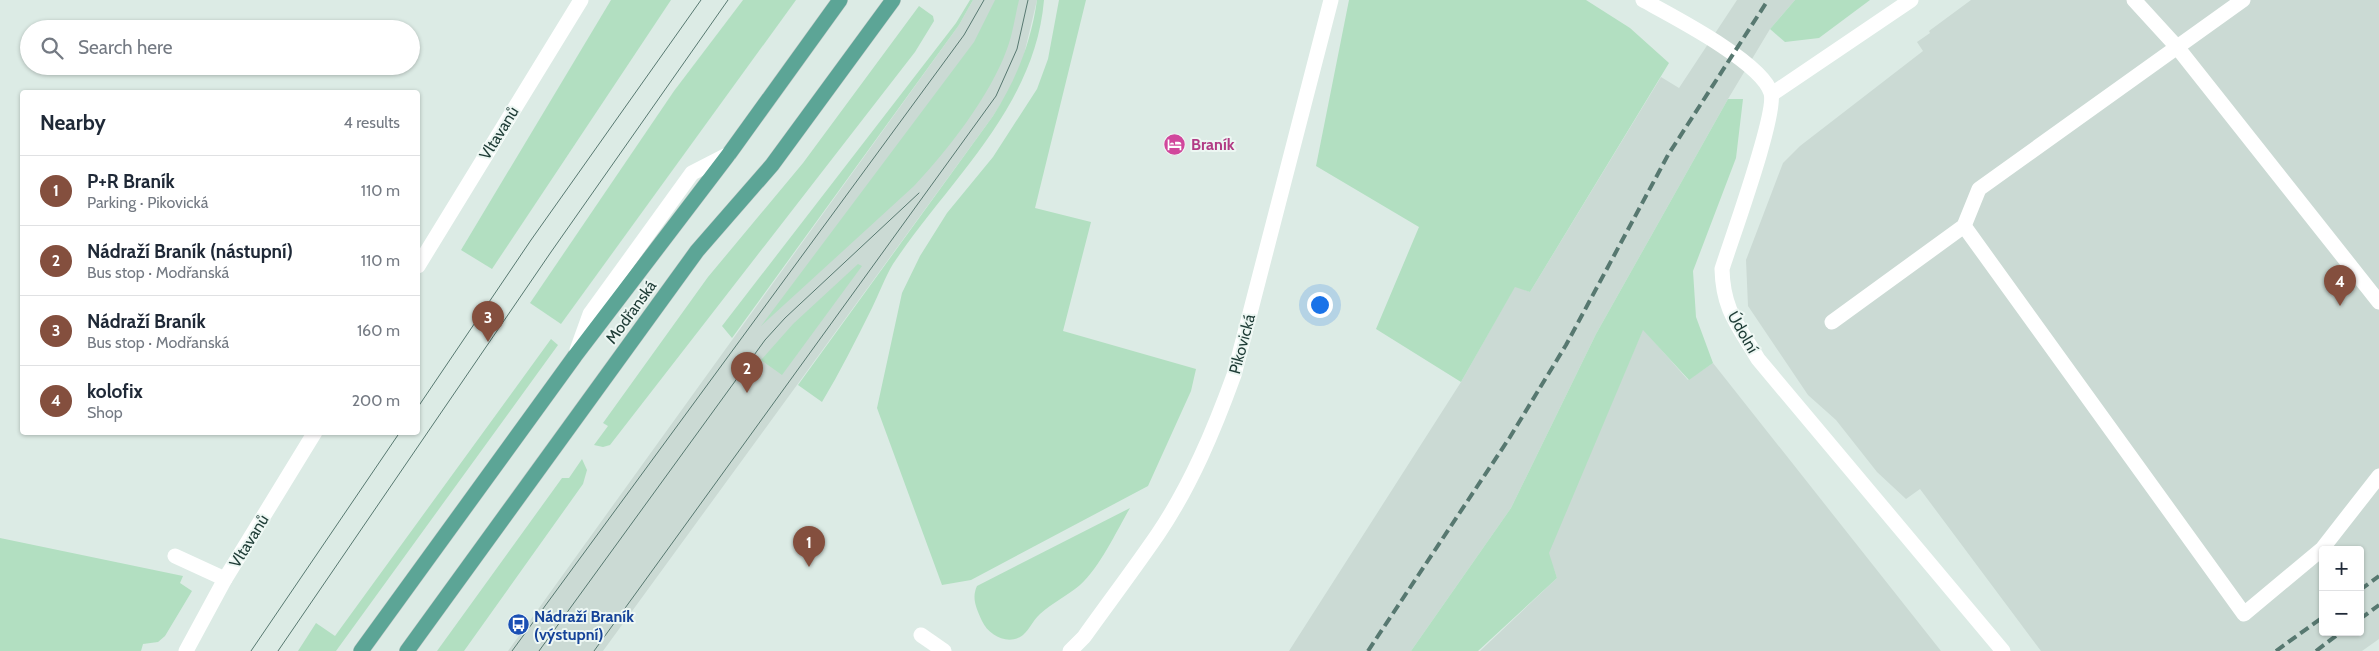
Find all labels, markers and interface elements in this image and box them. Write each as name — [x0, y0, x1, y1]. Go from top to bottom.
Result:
search box — [20, 20, 420, 75]
icon: search — [38, 34, 66, 62]
text: Search here — [78, 36, 172, 59]
street label: Vltavanů — [475, 103, 523, 163]
text: Nearby — [40, 110, 106, 135]
text: 4 results — [343, 113, 400, 132]
hotel icon: Braník — [1163, 132, 1187, 156]
place label: Braník — [1191, 135, 1235, 154]
text: P+R Braník — [87, 170, 175, 193]
text: 1 — [53, 181, 59, 200]
text: 110 m — [361, 181, 400, 200]
text: Parking · Pikovická — [87, 193, 208, 212]
text: Nádraží Braník (nástupní) — [87, 240, 293, 263]
text: 2 — [52, 251, 60, 270]
text: 110 m — [361, 251, 400, 270]
text: Bus stop · Modřanská — [87, 263, 229, 282]
pin: 4 — [2324, 265, 2356, 306]
street label: Modřanská — [602, 276, 660, 347]
your location — [1307, 292, 1333, 318]
pin: 3 — [472, 301, 504, 342]
street label: Údolní — [1723, 308, 1763, 357]
text: Nádraží Braník — [87, 310, 206, 333]
street label: Pikovická — [1225, 312, 1259, 376]
text: 3 — [52, 321, 60, 340]
text: 160 m — [357, 321, 400, 340]
text: Bus stop · Modřanská — [87, 333, 229, 352]
pin: 2 — [731, 352, 763, 393]
text: kolofix — [87, 380, 143, 403]
text: 4 — [51, 391, 61, 410]
text: 200 m — [352, 391, 400, 410]
text: Shop — [87, 403, 123, 422]
street label: Vltavanů — [225, 511, 273, 571]
pin: 1 — [793, 526, 825, 567]
map controls — [2319, 546, 2364, 636]
button: + — [2319, 546, 2364, 591]
button: − — [2319, 591, 2364, 636]
place label: Nádraží Braník (výstupní) — [534, 607, 634, 644]
bus stop icon: Nádraží Braník (výstupní) — [506, 613, 530, 637]

